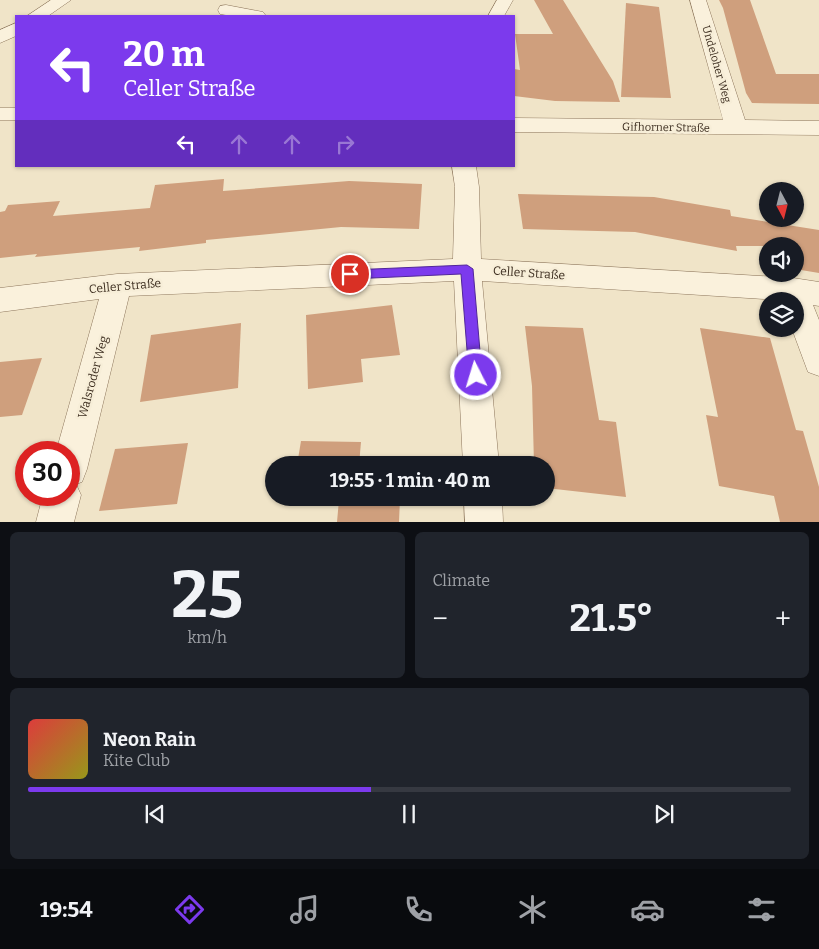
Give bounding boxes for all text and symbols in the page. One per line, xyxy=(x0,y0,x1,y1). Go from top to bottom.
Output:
street label: Undeloher Weg xyxy=(699,24,734,104)
text: 20 m xyxy=(123,33,205,75)
icon: left xyxy=(40,35,105,100)
text: Celler Straße xyxy=(123,75,256,102)
street label: Gifhorner Straße xyxy=(622,120,710,135)
icon: left xyxy=(172,130,200,158)
icon: ahead xyxy=(225,130,253,158)
icon: ahead xyxy=(278,130,306,158)
icon: right xyxy=(331,130,359,158)
north arrow xyxy=(759,182,804,228)
map controls xyxy=(759,182,804,337)
button: sound xyxy=(759,237,804,282)
pin xyxy=(329,253,371,295)
icon: arrive xyxy=(336,260,364,288)
street label: Celler Straße xyxy=(492,263,566,283)
street label: Celler Straße xyxy=(88,276,162,296)
button: layers xyxy=(759,292,804,337)
street label: Walsroder Weg xyxy=(75,334,111,420)
position arrow xyxy=(449,348,501,400)
speed limit sign: 30 xyxy=(15,441,80,506)
text: 19:55 · 1 min · 40 m xyxy=(330,469,490,492)
text: 25 xyxy=(171,556,243,634)
text: Climate xyxy=(433,571,490,590)
text: 21.5° xyxy=(569,595,654,641)
text: − xyxy=(433,602,448,635)
text: + xyxy=(775,602,791,635)
text: km/h xyxy=(187,628,227,647)
text: Neon Rain xyxy=(103,728,196,751)
text: Kite Club xyxy=(103,751,170,770)
icon: previous xyxy=(141,800,169,828)
icon: pause xyxy=(395,800,423,828)
icon: next xyxy=(650,800,678,828)
icon: directions xyxy=(172,892,207,927)
icon: music xyxy=(287,892,322,927)
icon: phone xyxy=(401,892,436,927)
icon: climate xyxy=(515,892,550,927)
icon: car xyxy=(630,892,665,927)
icon: filters xyxy=(744,892,779,927)
text: 19:54 xyxy=(40,896,93,923)

